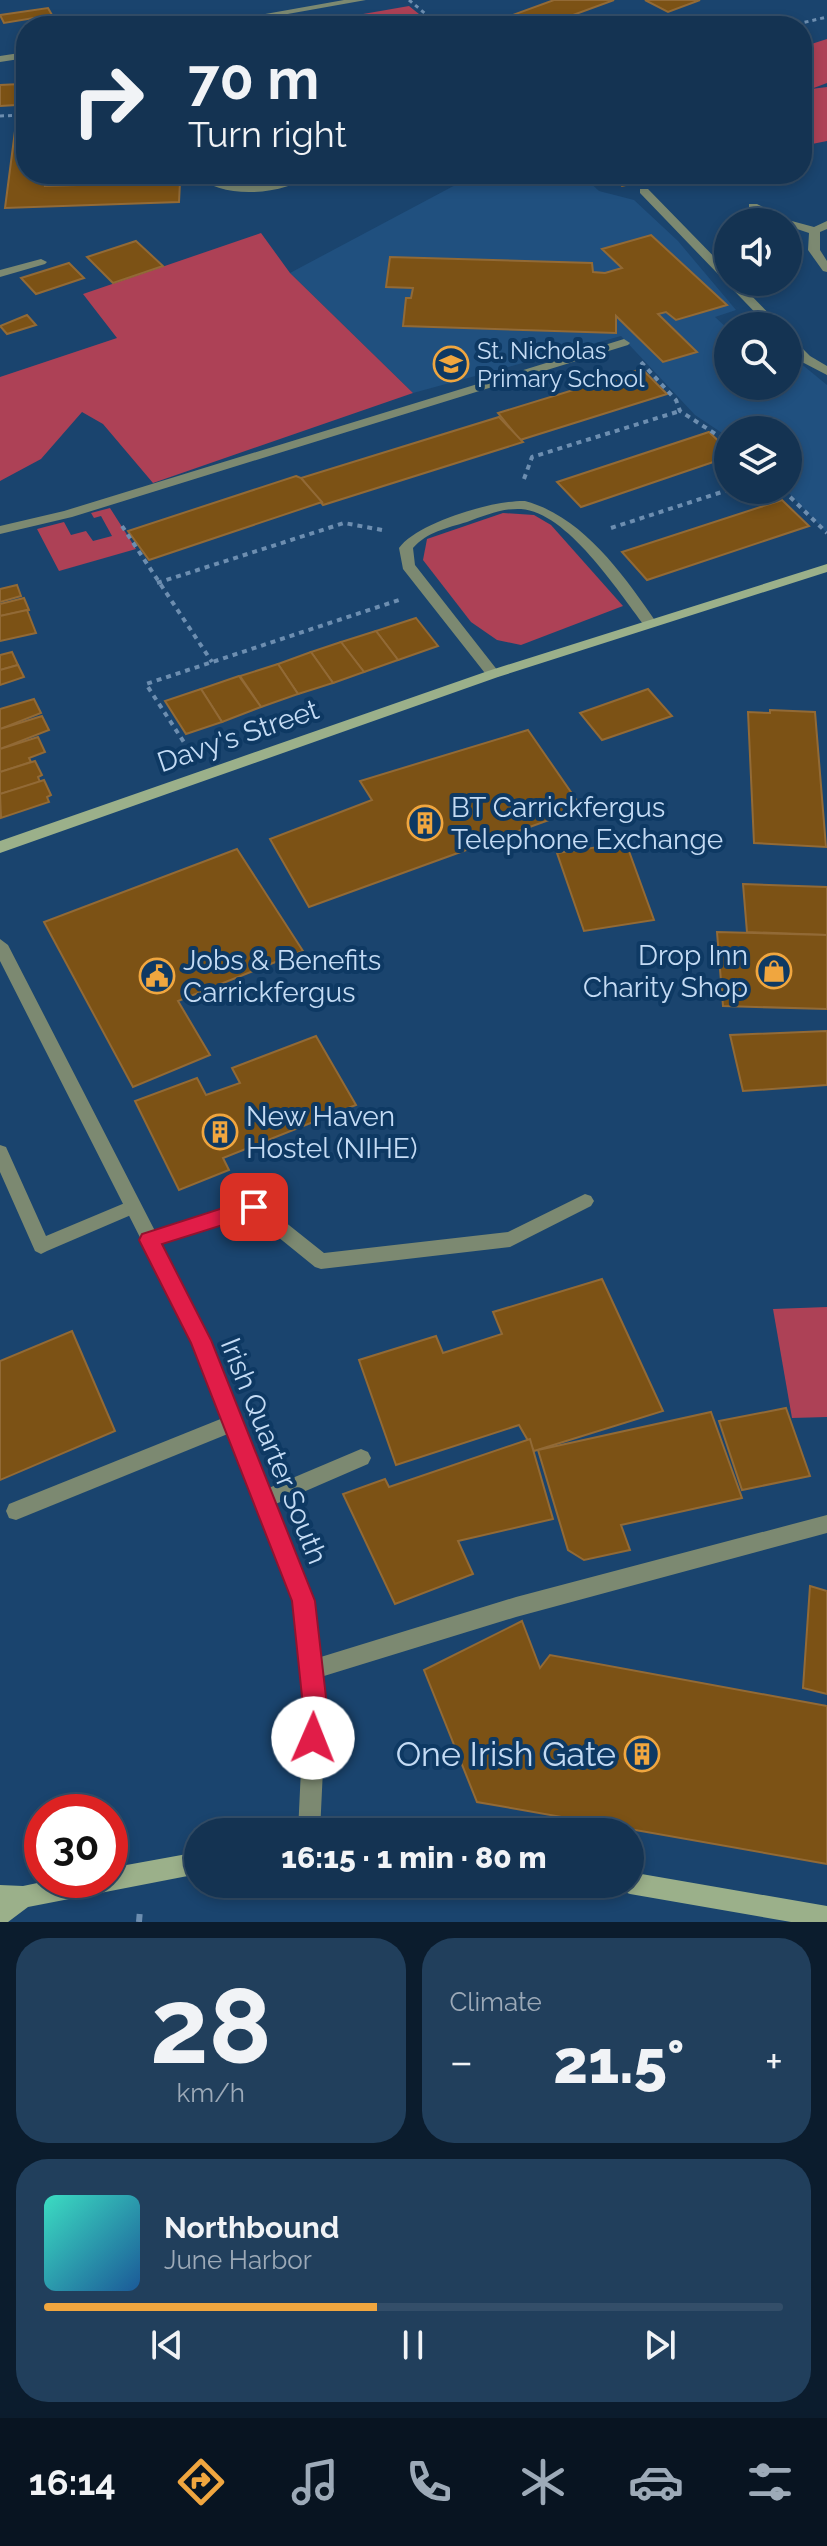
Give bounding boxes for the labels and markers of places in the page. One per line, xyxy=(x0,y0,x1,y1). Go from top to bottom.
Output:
place label: St. Nicholas Primary School xyxy=(477,336,645,393)
school or university icon: St. Nicholas Primary School xyxy=(432,345,470,383)
place label: BT Carrickfergus Telephone Exchange xyxy=(451,791,723,856)
building icon: BT Carrickfergus Telephone Exchange xyxy=(406,804,444,842)
place label: Drop Inn Charity Shop xyxy=(583,939,748,1004)
place label: Jobs & Benefits Carrickfergus xyxy=(183,944,381,1009)
shop icon: Drop Inn Charity Shop xyxy=(755,952,793,990)
public building icon: Jobs & Benefits Carrickfergus xyxy=(138,957,176,995)
place label: New Haven Hostel (NIHE) xyxy=(246,1100,417,1165)
building icon: New Haven Hostel (NIHE) xyxy=(201,1113,239,1151)
pin xyxy=(220,1173,288,1241)
place label: One Irish Gate xyxy=(396,1734,616,1774)
building icon: One Irish Gate xyxy=(623,1735,661,1773)

